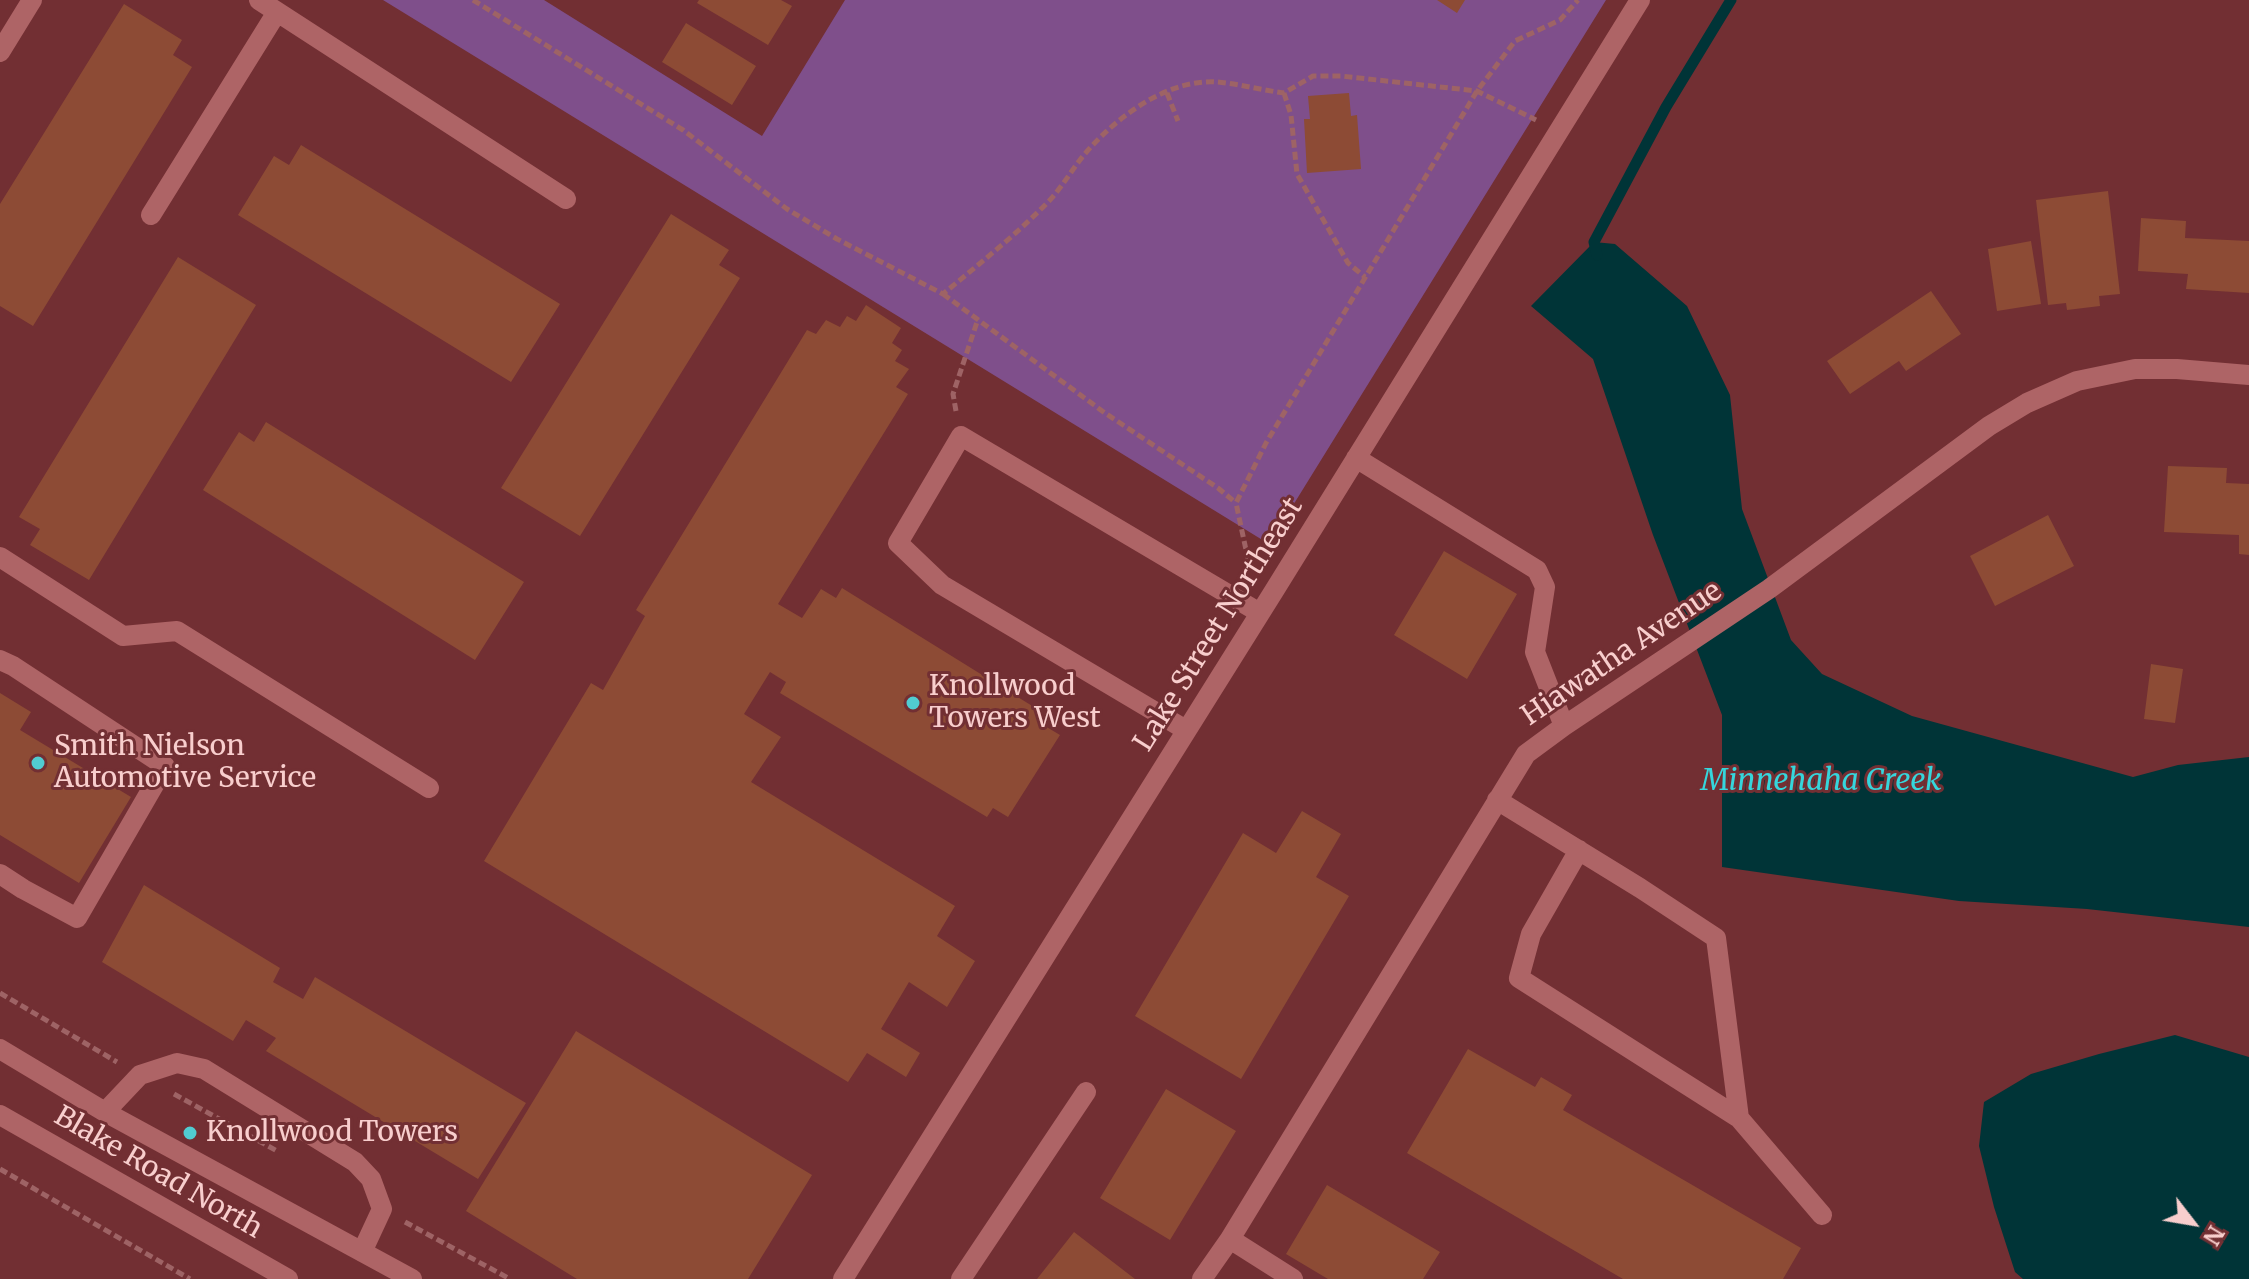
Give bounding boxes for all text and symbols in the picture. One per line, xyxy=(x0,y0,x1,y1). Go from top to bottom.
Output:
street label: Lake Street Northeast xyxy=(1127,492,1311,758)
street label: Hiawatha Avenue xyxy=(1516,575,1728,733)
place label: Knollwood Towers West xyxy=(929,670,1101,736)
marker: Knollwood Towers West xyxy=(904,694,922,712)
place label: Smith Nielson Automotive Service xyxy=(54,730,316,796)
marker: Smith Nielson Automotive Service xyxy=(29,754,47,772)
water label: Minnehaha Creek xyxy=(1701,764,1941,800)
street label: Blake Road North xyxy=(48,1100,268,1246)
place label: Knollwood Towers xyxy=(206,1116,458,1150)
marker: Knollwood Towers xyxy=(181,1124,199,1142)
north arrow xyxy=(2153,1183,2233,1263)
text: N xyxy=(2197,1221,2230,1250)

